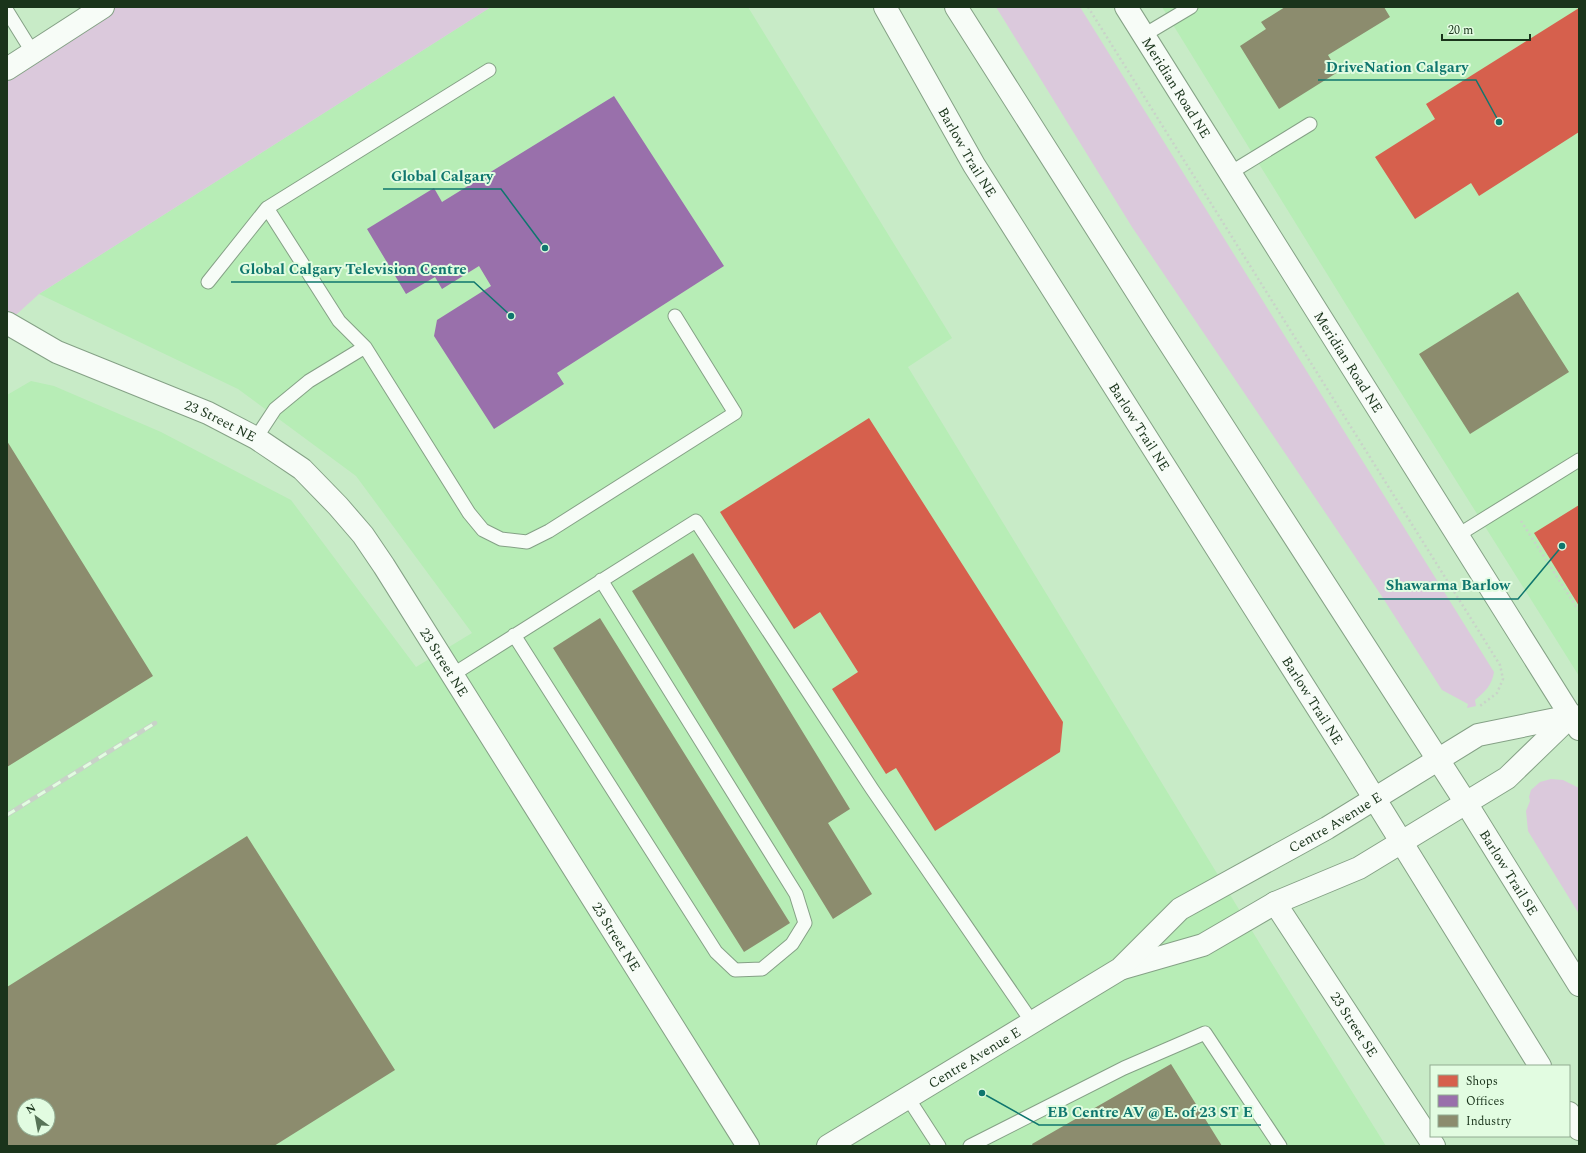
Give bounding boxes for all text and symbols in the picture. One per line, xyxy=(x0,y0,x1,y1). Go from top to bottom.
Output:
scale bar xyxy=(1442,16,1530,42)
text: 20 m xyxy=(1448,21,1473,40)
street label: Meridian Road NE xyxy=(1136,33,1216,143)
callout: DriveNation Calgary xyxy=(1318,53,1476,80)
text: DriveNation Calgary xyxy=(1326,56,1469,79)
street label: Barlow Trail NE xyxy=(933,104,1002,202)
callout: Global Calgary xyxy=(383,162,501,189)
text: Global Calgary xyxy=(391,165,494,188)
callout: Global Calgary Television Centre xyxy=(231,255,474,282)
text: Global Calgary Television Centre xyxy=(239,258,467,281)
street label: Meridian Road NE xyxy=(1308,307,1388,417)
street label: Barlow Trail NE xyxy=(1103,379,1175,475)
street label: 23 Street NE xyxy=(181,394,260,447)
callout: Shawarma Barlow xyxy=(1378,572,1518,599)
text: Shawarma Barlow xyxy=(1386,574,1511,597)
street label: 23 Street NE xyxy=(414,624,473,701)
street label: Barlow Trail NE xyxy=(1277,652,1348,749)
street label: Centre Avenue E xyxy=(1285,787,1386,858)
street label: Barlow Trail SE xyxy=(1474,826,1543,920)
street label: 23 Street NE xyxy=(586,898,646,975)
street label: 23 Street SE xyxy=(1325,988,1383,1061)
street label: Centre Avenue E xyxy=(924,1022,1025,1094)
legend xyxy=(1430,1065,1570,1137)
text: Shops xyxy=(1466,1072,1498,1091)
text: Offices xyxy=(1466,1092,1505,1111)
north arrow xyxy=(16,1097,56,1137)
callout: EB Centre AV @ E. of 23 ST E xyxy=(1039,1098,1261,1125)
text: N xyxy=(23,1099,39,1119)
text: EB Centre AV @ E. of 23 ST E xyxy=(1047,1101,1253,1124)
text: Industry xyxy=(1466,1112,1512,1131)

